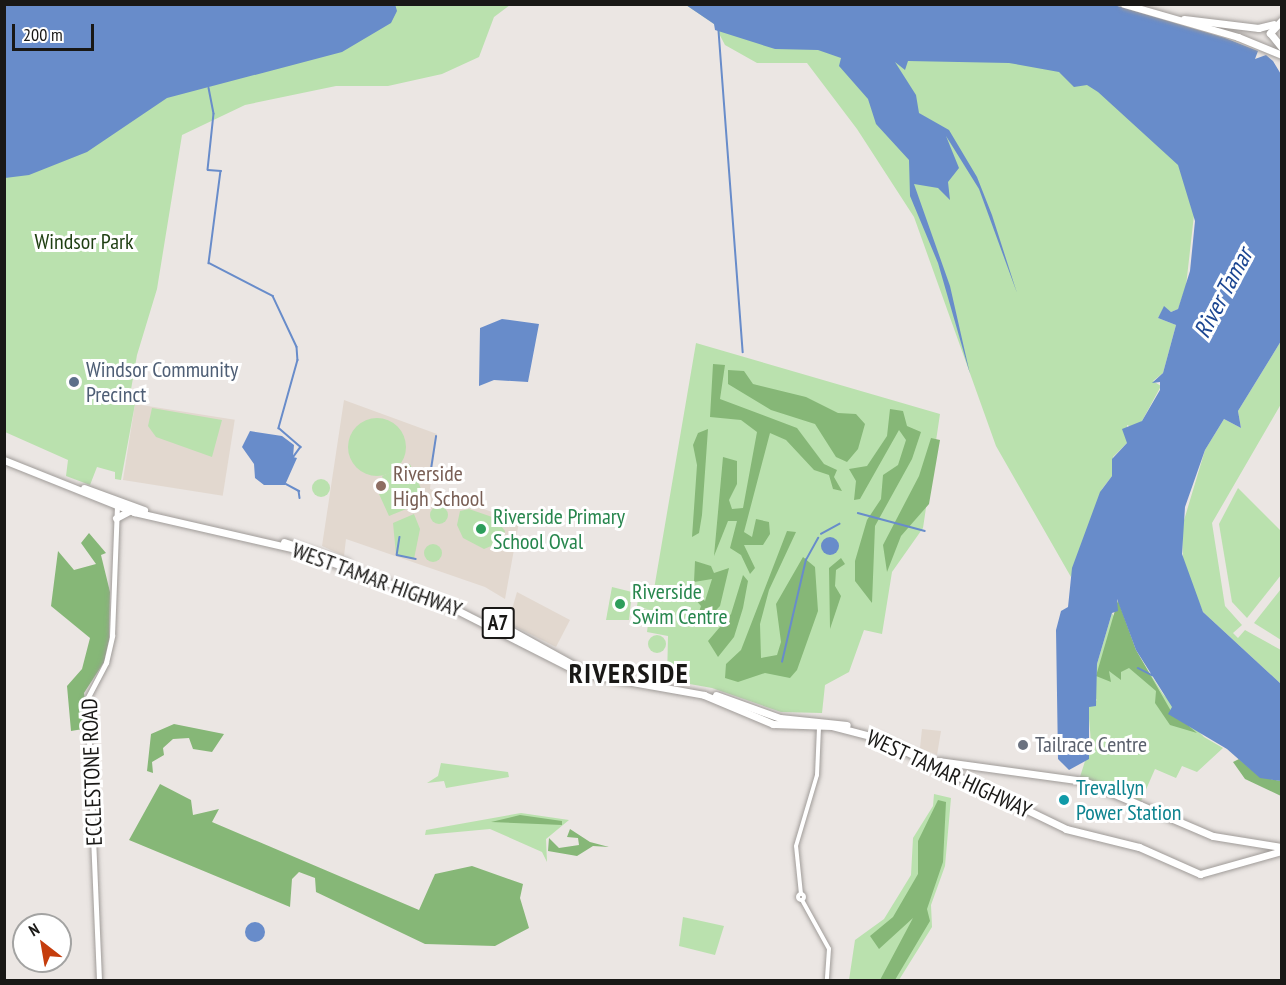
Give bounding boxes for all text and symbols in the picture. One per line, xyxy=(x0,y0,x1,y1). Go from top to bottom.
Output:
scale bar xyxy=(15,12,98,50)
text: 200 m xyxy=(23,23,63,46)
park label: Windsor Park xyxy=(34,229,134,255)
water label: River Tamar xyxy=(1187,243,1259,343)
place label: Windsor Community Precinct xyxy=(86,356,238,408)
marker: Windsor Community Precinct xyxy=(67,375,81,389)
place label: Riverside High School xyxy=(393,460,484,512)
marker: Riverside High School xyxy=(374,479,388,493)
place label: Riverside Primary School Oval xyxy=(493,503,625,554)
marker: Riverside Primary School Oval xyxy=(474,522,488,536)
street label: WEST TAMAR HIGHWAY xyxy=(288,537,466,623)
place label: Riverside Swim Centre xyxy=(632,578,728,630)
marker: Riverside Swim Centre xyxy=(613,597,627,611)
road number: A7 xyxy=(482,605,514,641)
district label: RIVERSIDE xyxy=(569,656,689,690)
street label: ECCLESTONE ROAD xyxy=(76,698,108,846)
street label: WEST TAMAR HIGHWAY xyxy=(862,724,1036,824)
place label: Tailrace Centre xyxy=(1035,732,1147,758)
marker: Tailrace Centre xyxy=(1016,738,1030,752)
place label: Trevallyn Power Station xyxy=(1076,774,1181,825)
marker: Trevallyn Power Station xyxy=(1057,793,1071,807)
north arrow xyxy=(12,913,72,973)
text: N xyxy=(25,918,43,940)

